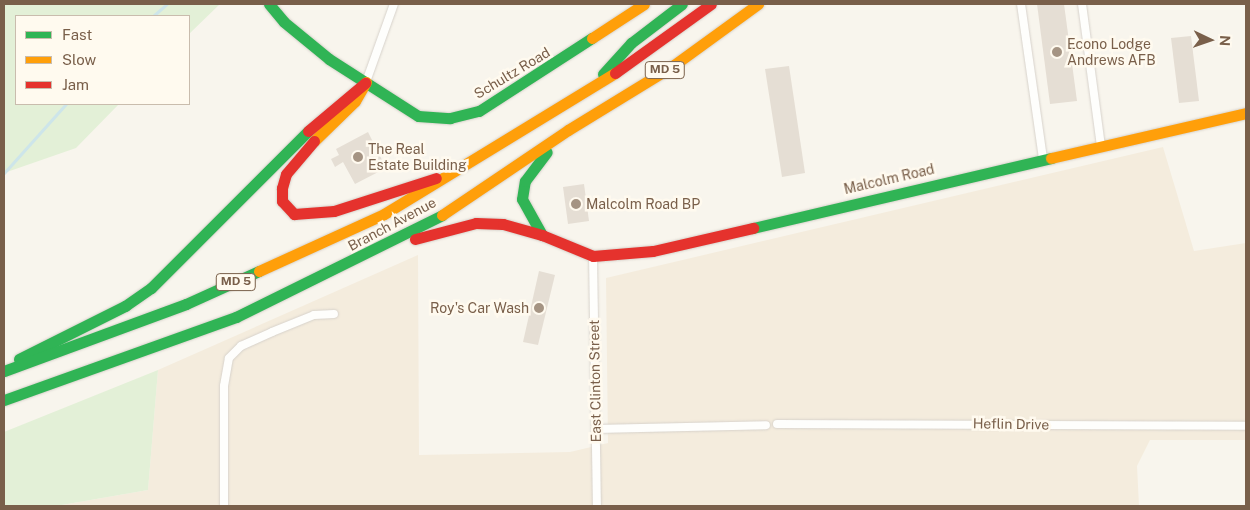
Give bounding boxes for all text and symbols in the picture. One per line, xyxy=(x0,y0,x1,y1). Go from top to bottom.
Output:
legend xyxy=(15,15,190,105)
north arrow xyxy=(1185,15,1235,65)
text: Fast xyxy=(62,26,92,43)
text: N xyxy=(1217,35,1233,47)
place label: Econo Lodge Andrews AFB xyxy=(1067,36,1156,68)
street label: Schultz Road xyxy=(471,44,553,102)
marker: Econo Lodge Andrews AFB xyxy=(1051,46,1063,58)
text: Slow xyxy=(62,51,96,68)
road number: MD 5 xyxy=(644,60,686,80)
text: Jam xyxy=(62,76,89,93)
place label: The Real Estate Building xyxy=(368,141,467,174)
marker: The Real Estate Building xyxy=(352,151,364,163)
street label: Malcolm Road xyxy=(842,160,936,198)
street label: Branch Avenue xyxy=(345,194,439,254)
place label: Malcolm Road BP xyxy=(586,196,700,212)
marker: Malcolm Road BP xyxy=(570,198,582,210)
road number: MD 5 xyxy=(215,272,257,292)
place label: Roy's Car Wash xyxy=(430,300,529,316)
marker: Roy's Car Wash xyxy=(533,302,545,314)
street label: East Clinton Street xyxy=(586,319,604,443)
street label: Heflin Drive xyxy=(973,415,1049,433)

